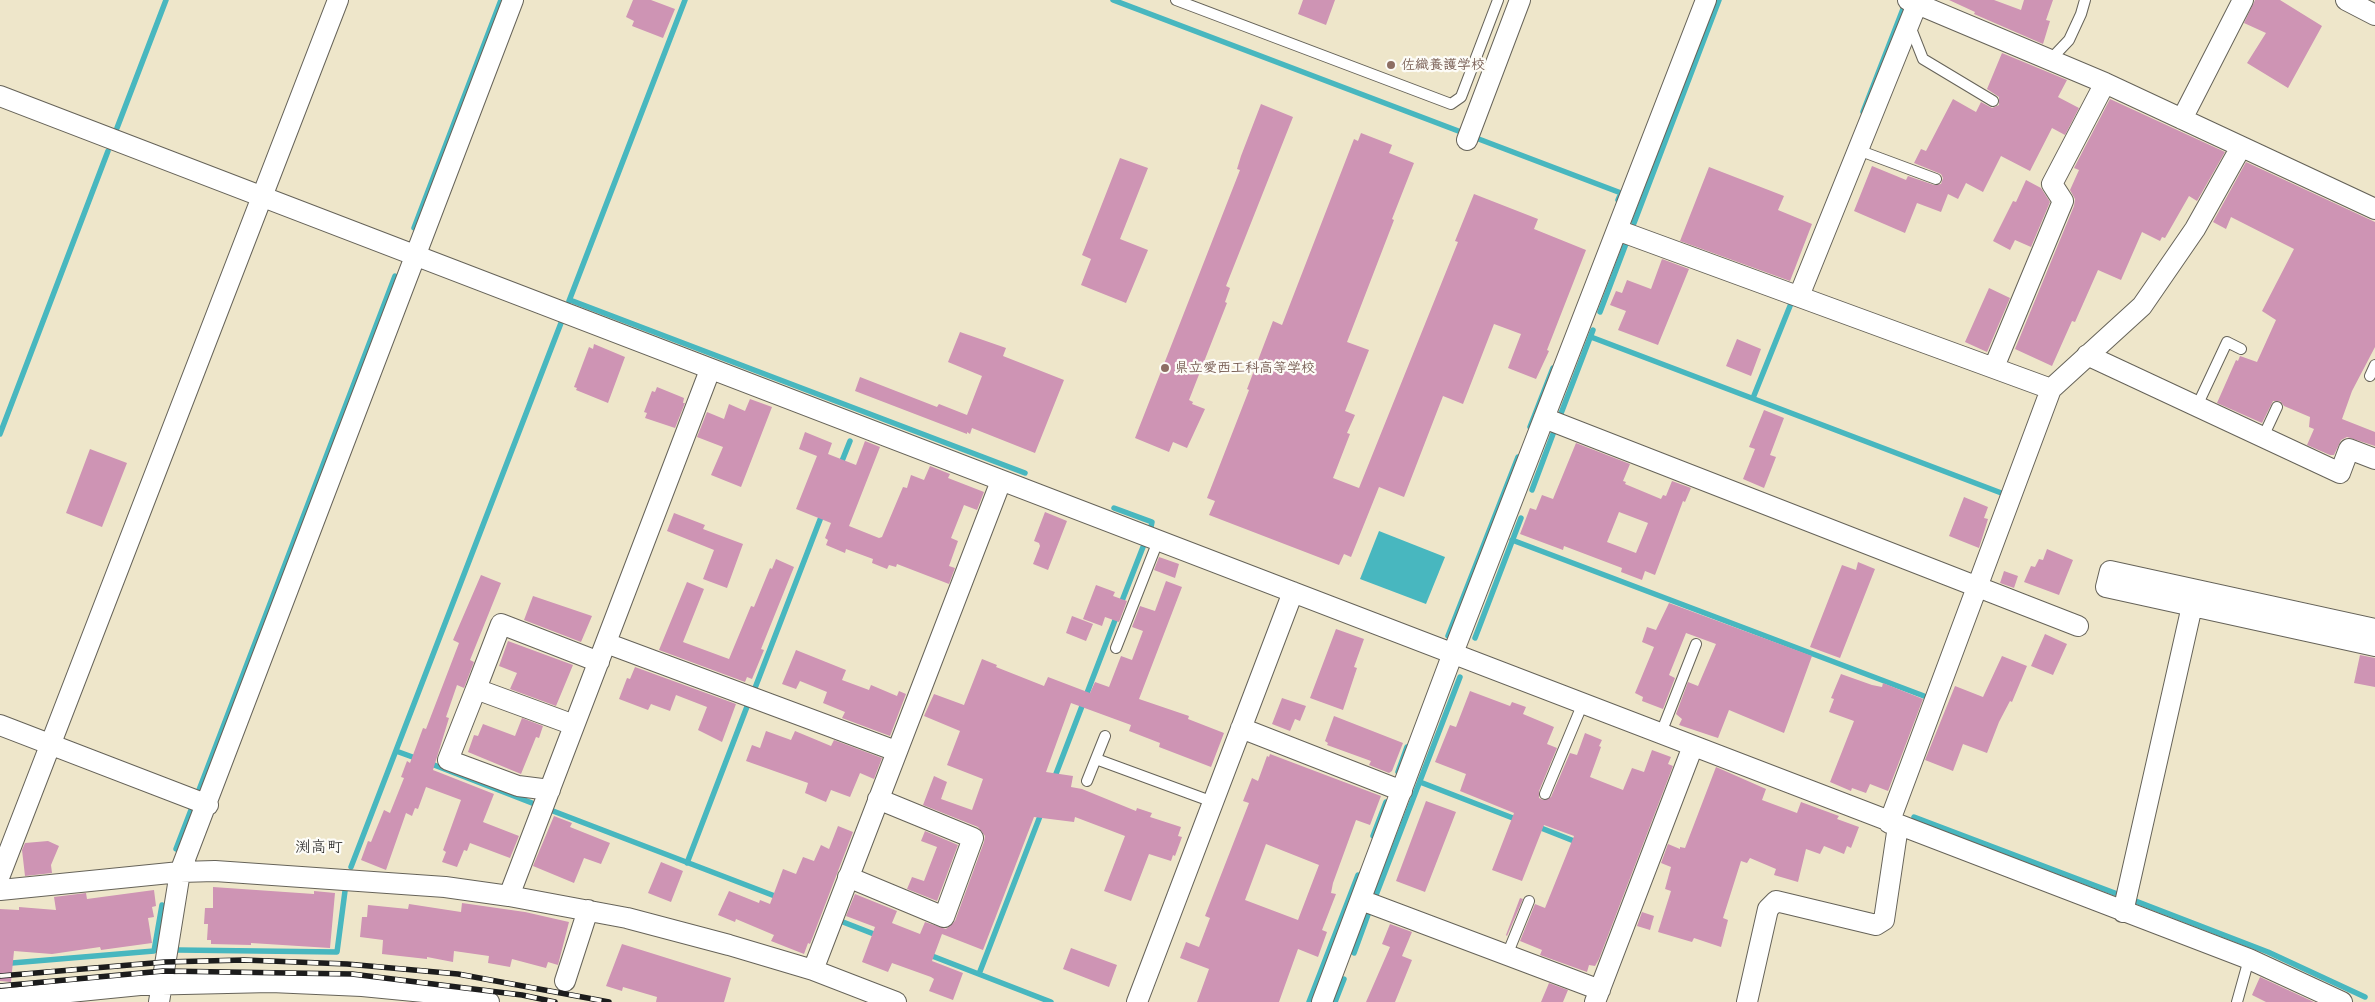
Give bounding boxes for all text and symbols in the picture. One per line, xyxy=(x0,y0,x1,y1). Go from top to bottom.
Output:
place label: 佐織養護学校 xyxy=(1401,57,1485,73)
marker: 佐織養護学校 xyxy=(1385,59,1397,71)
place label: 県立愛西工科高等学校 xyxy=(1175,360,1315,376)
marker: 県立愛西工科高等学校 xyxy=(1159,362,1171,374)
district label: 渕高町 xyxy=(295,838,343,858)

